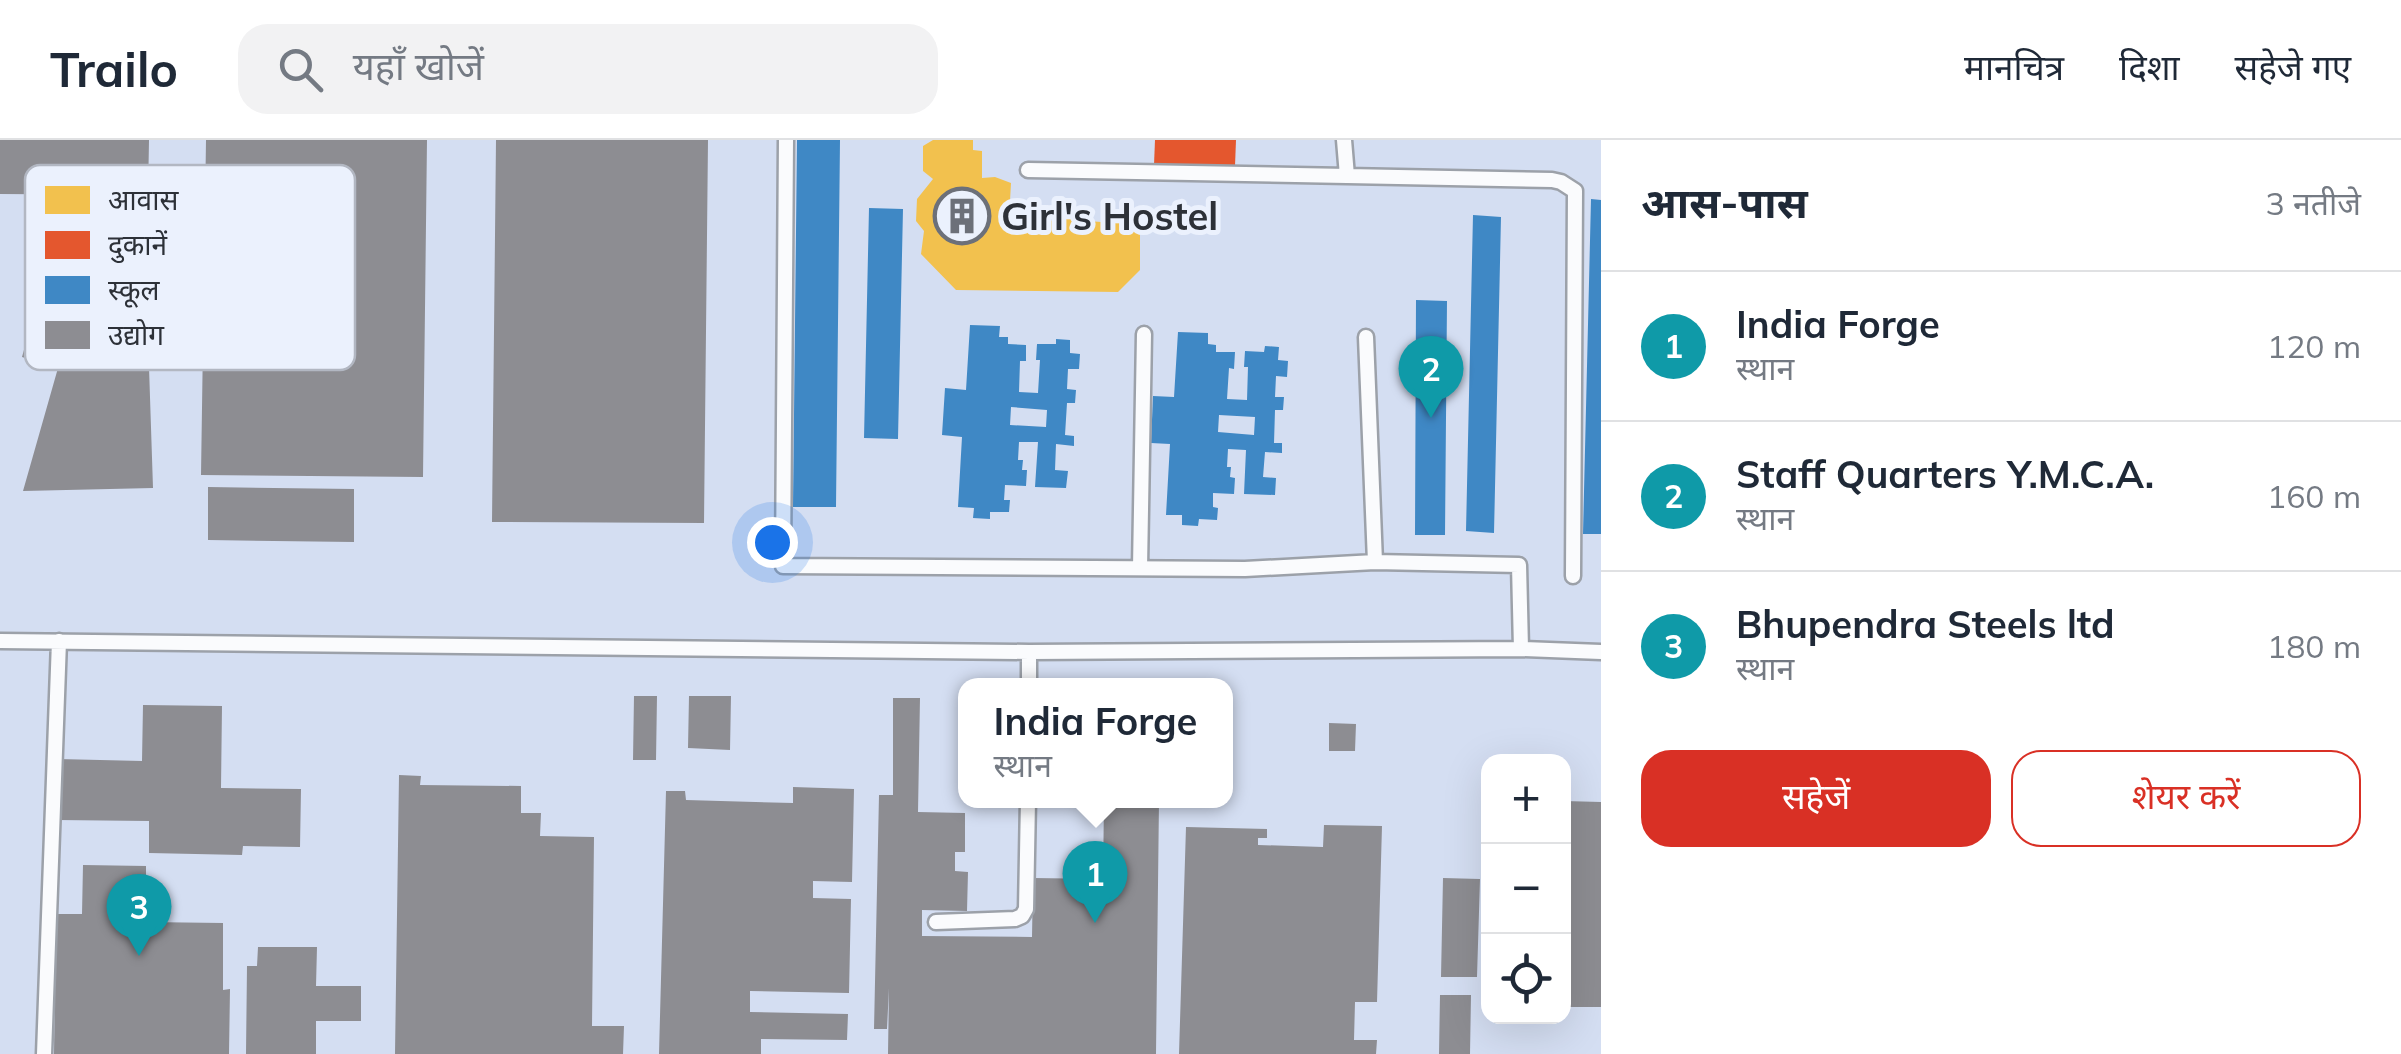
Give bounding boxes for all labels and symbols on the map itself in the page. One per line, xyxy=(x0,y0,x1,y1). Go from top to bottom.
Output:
legend xyxy=(25,165,355,370)
text: आवास xyxy=(108,182,179,217)
building icon: Girl's Hostel xyxy=(932,186,992,246)
place label: Girl's Hostel xyxy=(1001,192,1218,240)
text: दुकानें xyxy=(108,227,168,264)
text: स्कूल xyxy=(108,272,160,308)
text: उद्योग xyxy=(108,317,165,352)
pin: 2 xyxy=(1398,336,1464,418)
your location xyxy=(747,517,798,568)
pin: 1 xyxy=(1062,840,1128,923)
pin: 3 xyxy=(106,874,172,956)

